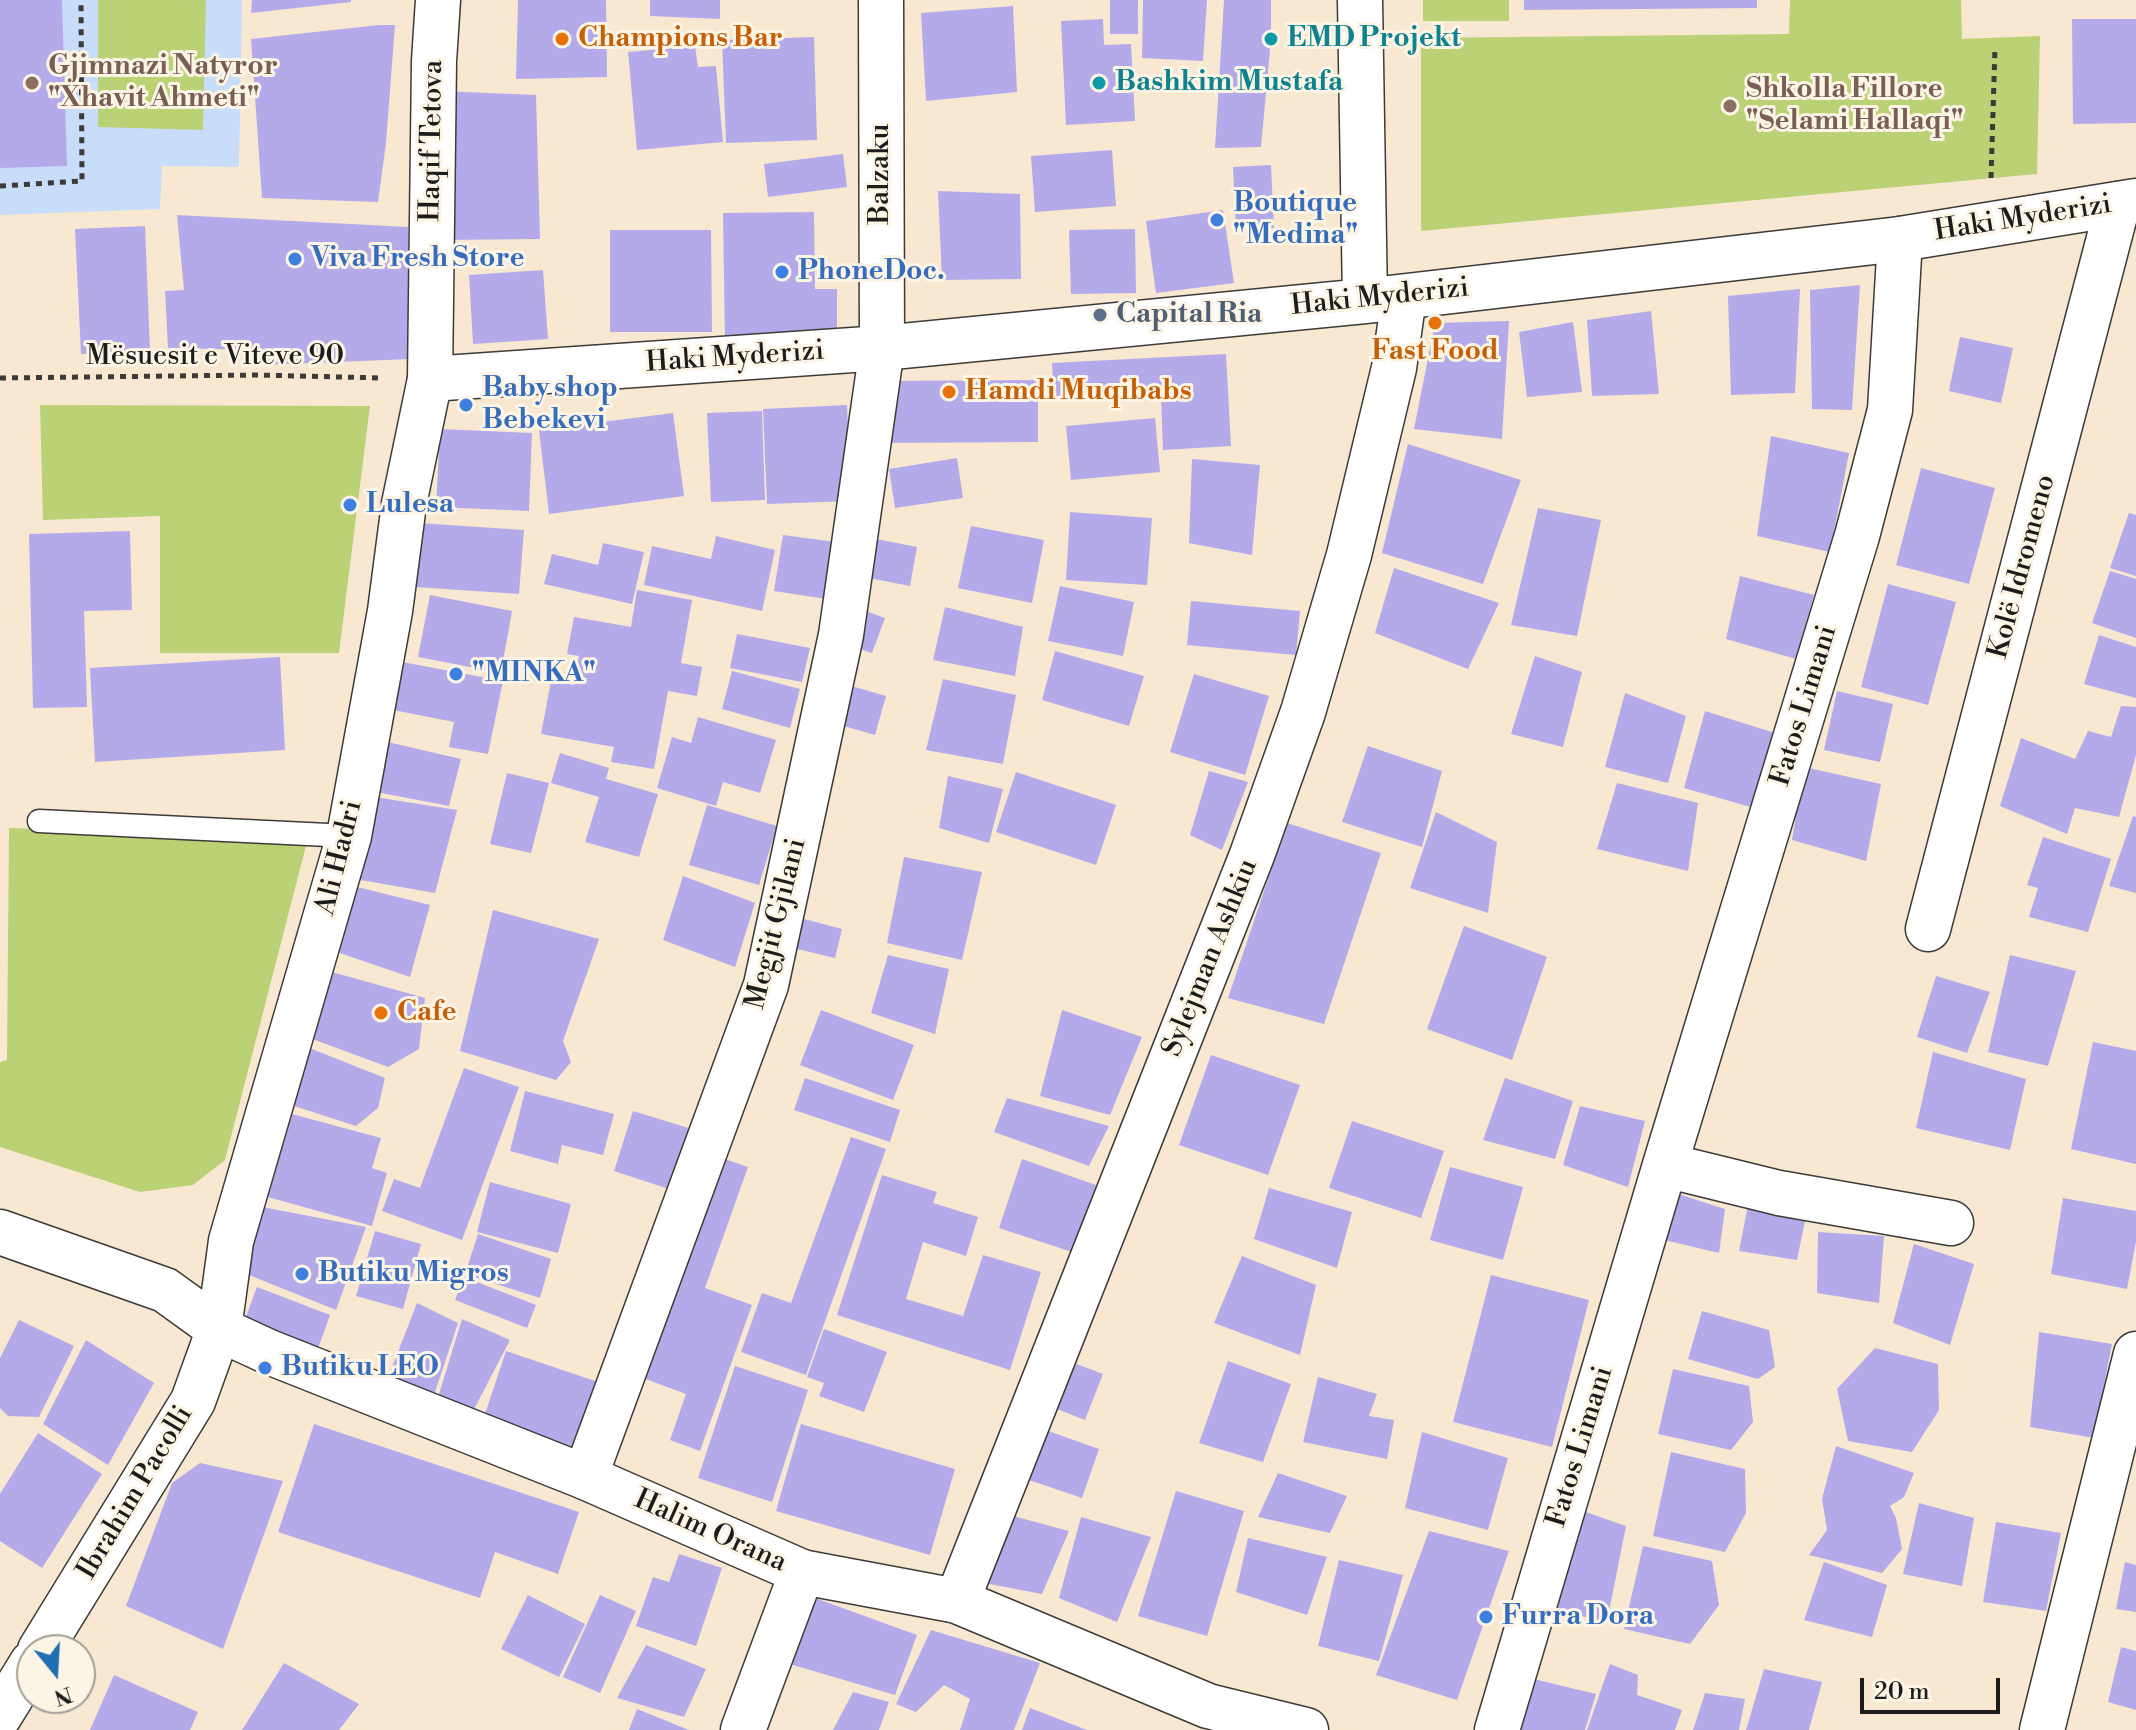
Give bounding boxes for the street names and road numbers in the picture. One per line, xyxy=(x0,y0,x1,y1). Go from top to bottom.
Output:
street label: Haqif Tetova xyxy=(415,60,451,222)
street label: Balzaku xyxy=(864,123,898,225)
street label: Haki Myderizi xyxy=(1932,188,2114,250)
street label: Haki Myderizi xyxy=(1289,272,1471,324)
street label: Haki Myderizi xyxy=(645,335,825,381)
street label: Mësuesit e Viteve 90 xyxy=(86,340,344,374)
street label: Kolë Idromeno xyxy=(1982,471,2064,663)
street label: Fatos Limani xyxy=(1765,621,1845,791)
street label: Ali Hadri xyxy=(310,797,370,919)
street label: Megjit Gjilani xyxy=(740,835,814,1013)
street label: Sylejman Ashkiu xyxy=(1156,854,1266,1062)
street label: Fatos Limani xyxy=(1541,1362,1621,1532)
street label: Ibrahim Pacolli xyxy=(71,1400,201,1586)
street label: Halim Orana xyxy=(629,1483,791,1581)

